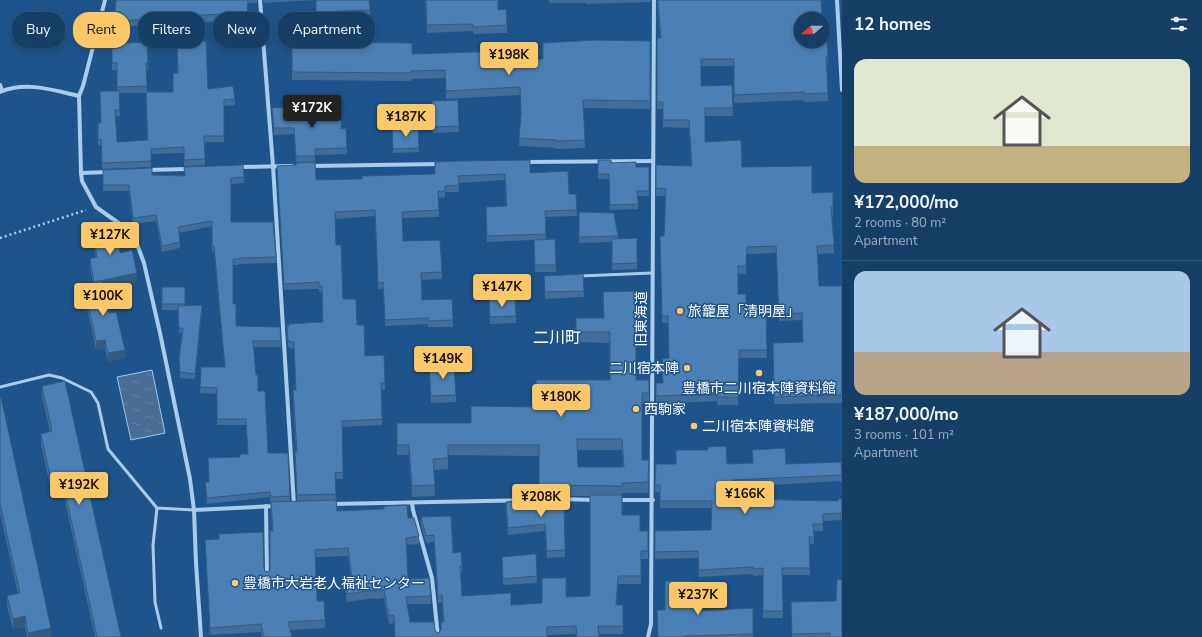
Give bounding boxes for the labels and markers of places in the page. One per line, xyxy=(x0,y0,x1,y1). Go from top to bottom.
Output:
pin: ¥198K xyxy=(481,42,537,76)
pin: ¥172K xyxy=(284,95,340,129)
pin: ¥187K xyxy=(378,104,434,138)
pin: ¥127K xyxy=(82,222,138,256)
pin: ¥147K xyxy=(474,274,530,308)
pin: ¥100K xyxy=(75,283,131,317)
place label: 旅籠屋「清明屋」 xyxy=(688,302,800,321)
marker: 旅籠屋「清明屋」 xyxy=(675,306,685,316)
pin: ¥149K xyxy=(415,346,471,380)
place label: 二川宿本陣 xyxy=(609,359,679,378)
marker: 二川宿本陣 xyxy=(682,363,692,373)
marker: 豊橋市二川宿本陣資料館 xyxy=(754,368,764,378)
place label: 豊橋市二川宿本陣資料館 xyxy=(682,379,836,398)
pin: ¥180K xyxy=(533,384,589,418)
place label: 西駒家 xyxy=(644,400,686,419)
marker: 西駒家 xyxy=(631,404,641,414)
place label: 二川宿本陣資料館 xyxy=(702,417,814,436)
marker: 二川宿本陣資料館 xyxy=(689,421,699,431)
pin: ¥192K xyxy=(51,472,107,506)
pin: ¥166K xyxy=(717,481,773,515)
pin: ¥208K xyxy=(513,484,569,518)
place label: 豊橋市大岩老人福祉センター xyxy=(243,574,425,593)
marker: 豊橋市大岩老人福祉センター xyxy=(230,578,240,588)
pin: ¥237K xyxy=(670,582,726,616)

